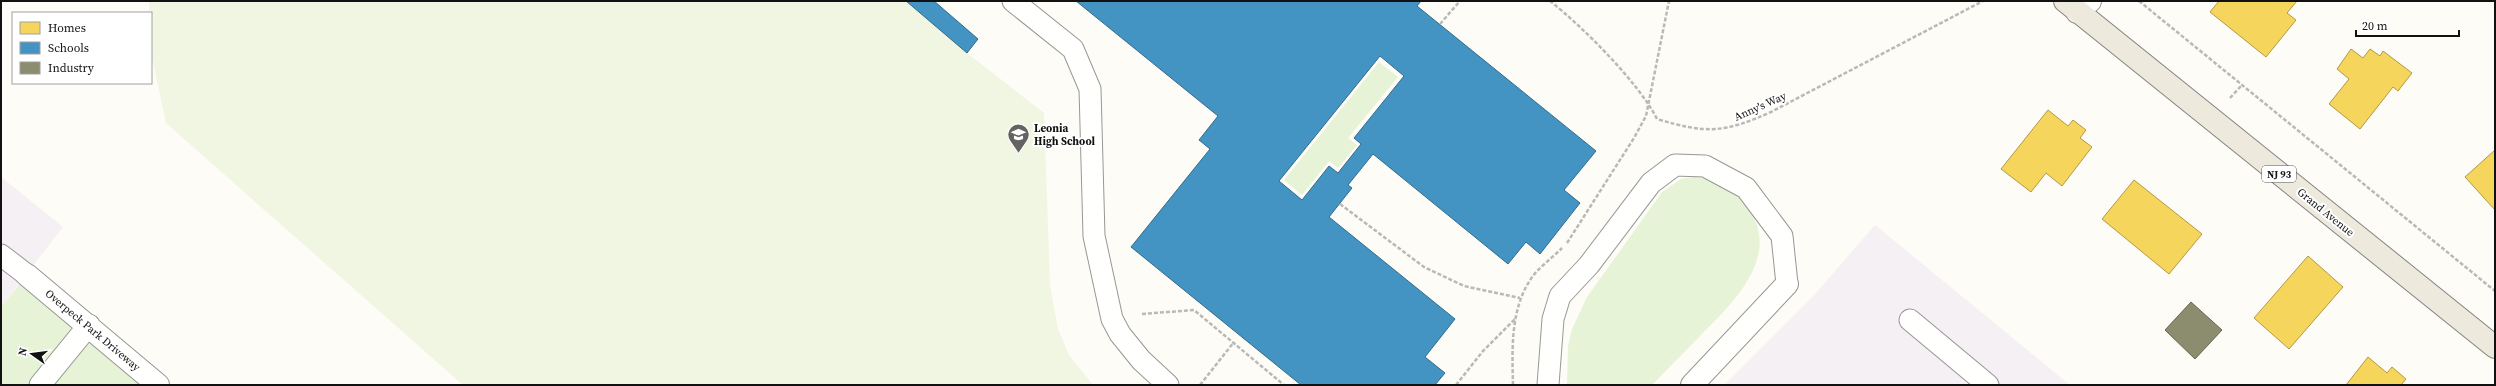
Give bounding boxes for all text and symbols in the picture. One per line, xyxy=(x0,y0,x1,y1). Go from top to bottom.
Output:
legend xyxy=(12,12,152,84)
scale bar xyxy=(2356,12,2459,38)
text: 20 m xyxy=(2362,18,2388,34)
text: Homes xyxy=(48,20,86,36)
text: Schools xyxy=(48,40,89,56)
text: Industry xyxy=(48,60,95,76)
street label: Anny's Way xyxy=(1732,88,1789,125)
school or university icon: Leonia High School xyxy=(1006,121,1032,154)
place label: Leonia High School xyxy=(1034,121,1096,149)
road number: NJ 93 xyxy=(2262,166,2296,182)
street label: Grand Avenue xyxy=(2294,185,2358,240)
street label: Overpeck Park Driveway xyxy=(42,286,144,375)
north arrow xyxy=(12,334,52,374)
text: N xyxy=(15,346,31,357)

